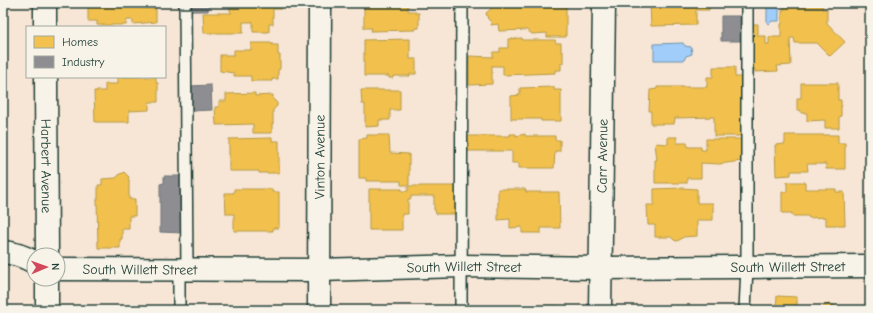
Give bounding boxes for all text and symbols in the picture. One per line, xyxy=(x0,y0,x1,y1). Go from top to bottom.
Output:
legend xyxy=(26,26,166,78)
text: Homes xyxy=(62,35,98,49)
text: Industry xyxy=(62,55,105,69)
street label: Vinton Avenue xyxy=(311,115,329,199)
street label: Harbert Avenue xyxy=(37,119,55,213)
street label: Carr Avenue xyxy=(594,119,611,193)
north arrow xyxy=(26,247,66,287)
street label: South Willett Street xyxy=(406,258,522,277)
street label: South Willett Street xyxy=(730,258,846,276)
street label: South Willett Street xyxy=(83,261,198,279)
text: N xyxy=(49,263,62,270)

